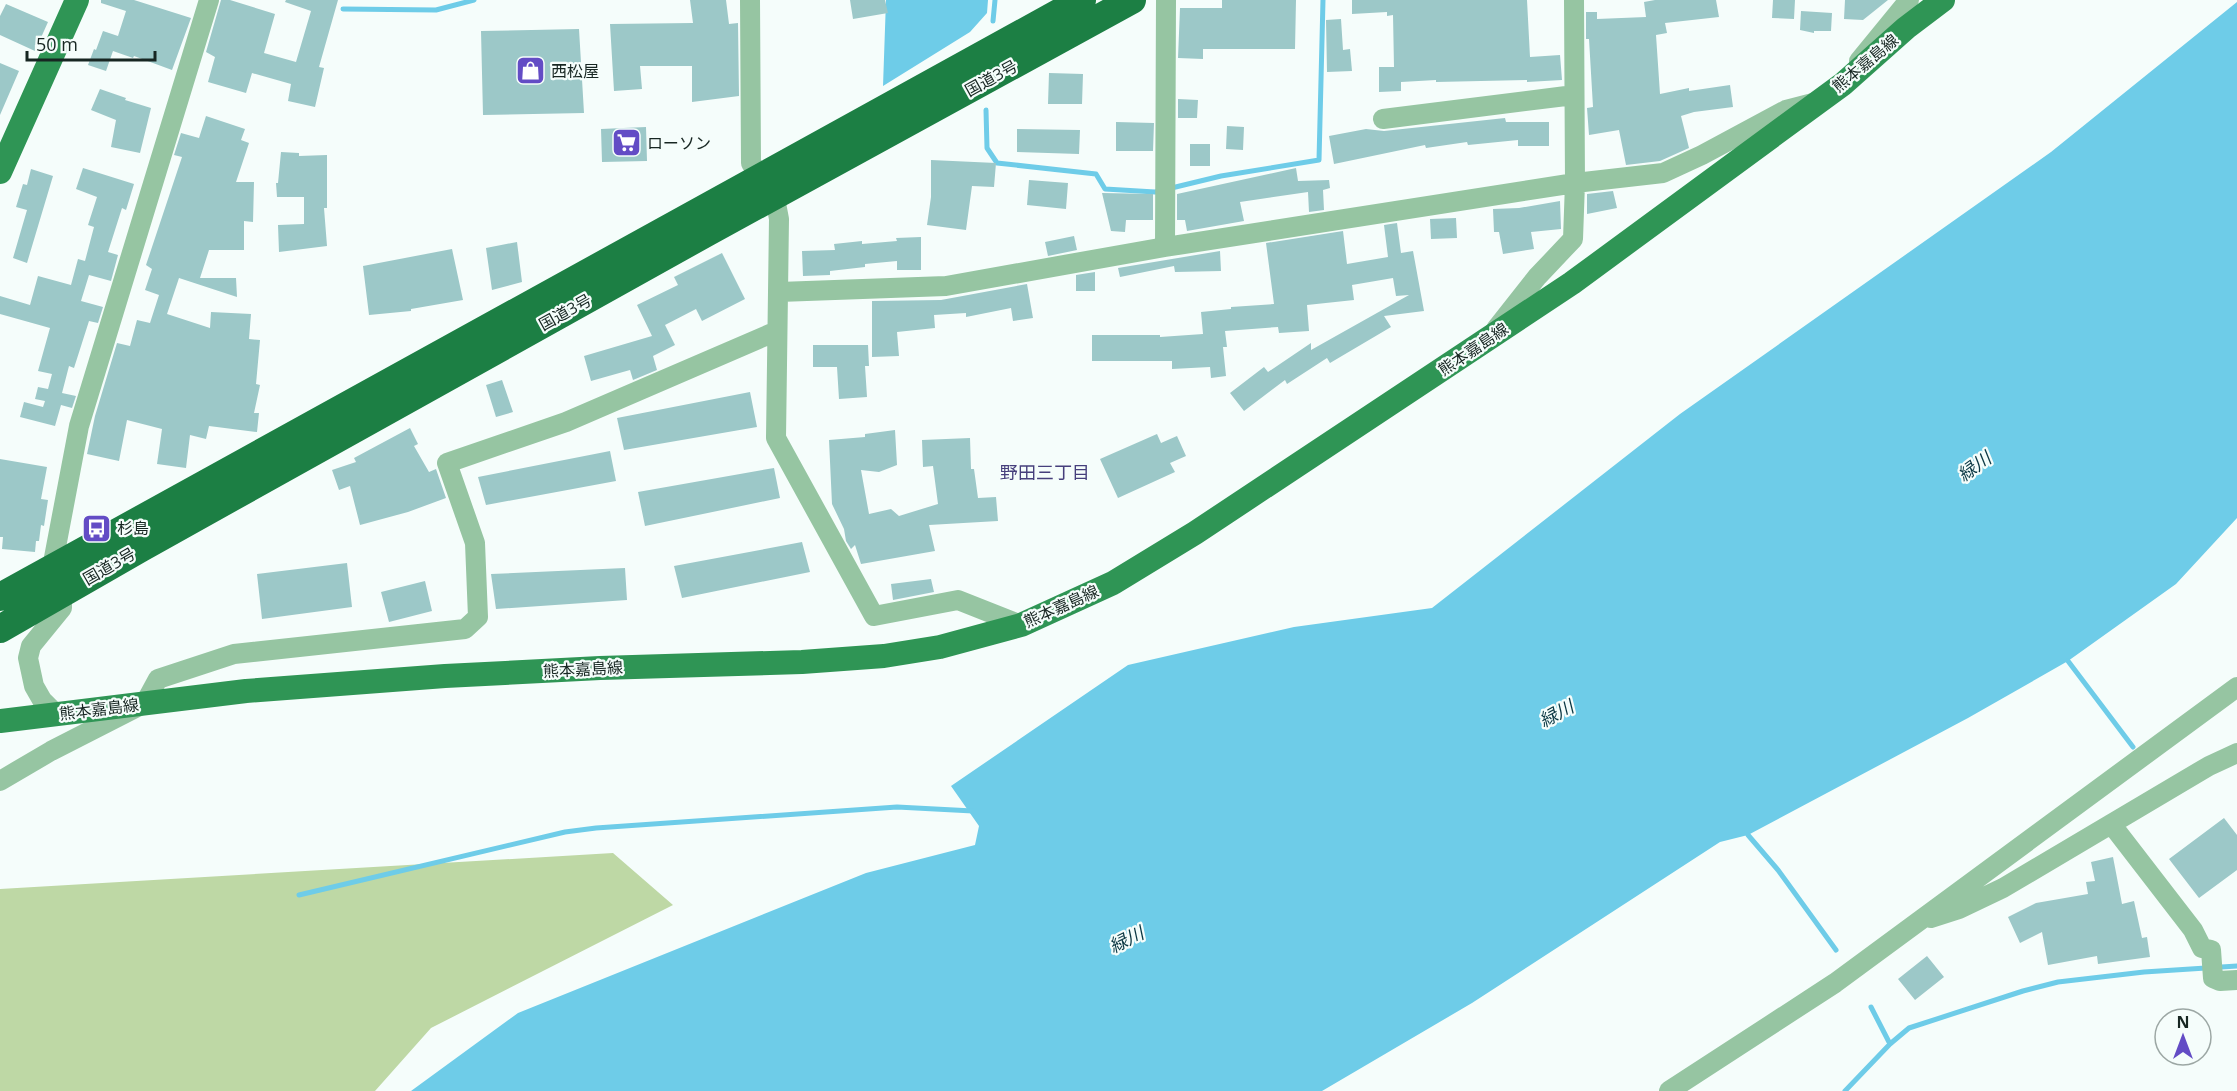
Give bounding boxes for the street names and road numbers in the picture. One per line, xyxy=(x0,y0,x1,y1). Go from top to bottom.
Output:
street label: 熊本嘉島線 xyxy=(1827,29,1903,97)
street label: 国道3号 xyxy=(961,55,1021,101)
street label: 国道3号 xyxy=(535,289,595,335)
street label: 熊本嘉島線 xyxy=(1434,318,1512,380)
street label: 国道3号 xyxy=(79,542,139,590)
street label: 熊本嘉島線 xyxy=(1020,580,1102,632)
street label: 熊本嘉島線 xyxy=(542,656,624,682)
street label: 熊本嘉島線 xyxy=(58,693,140,725)

